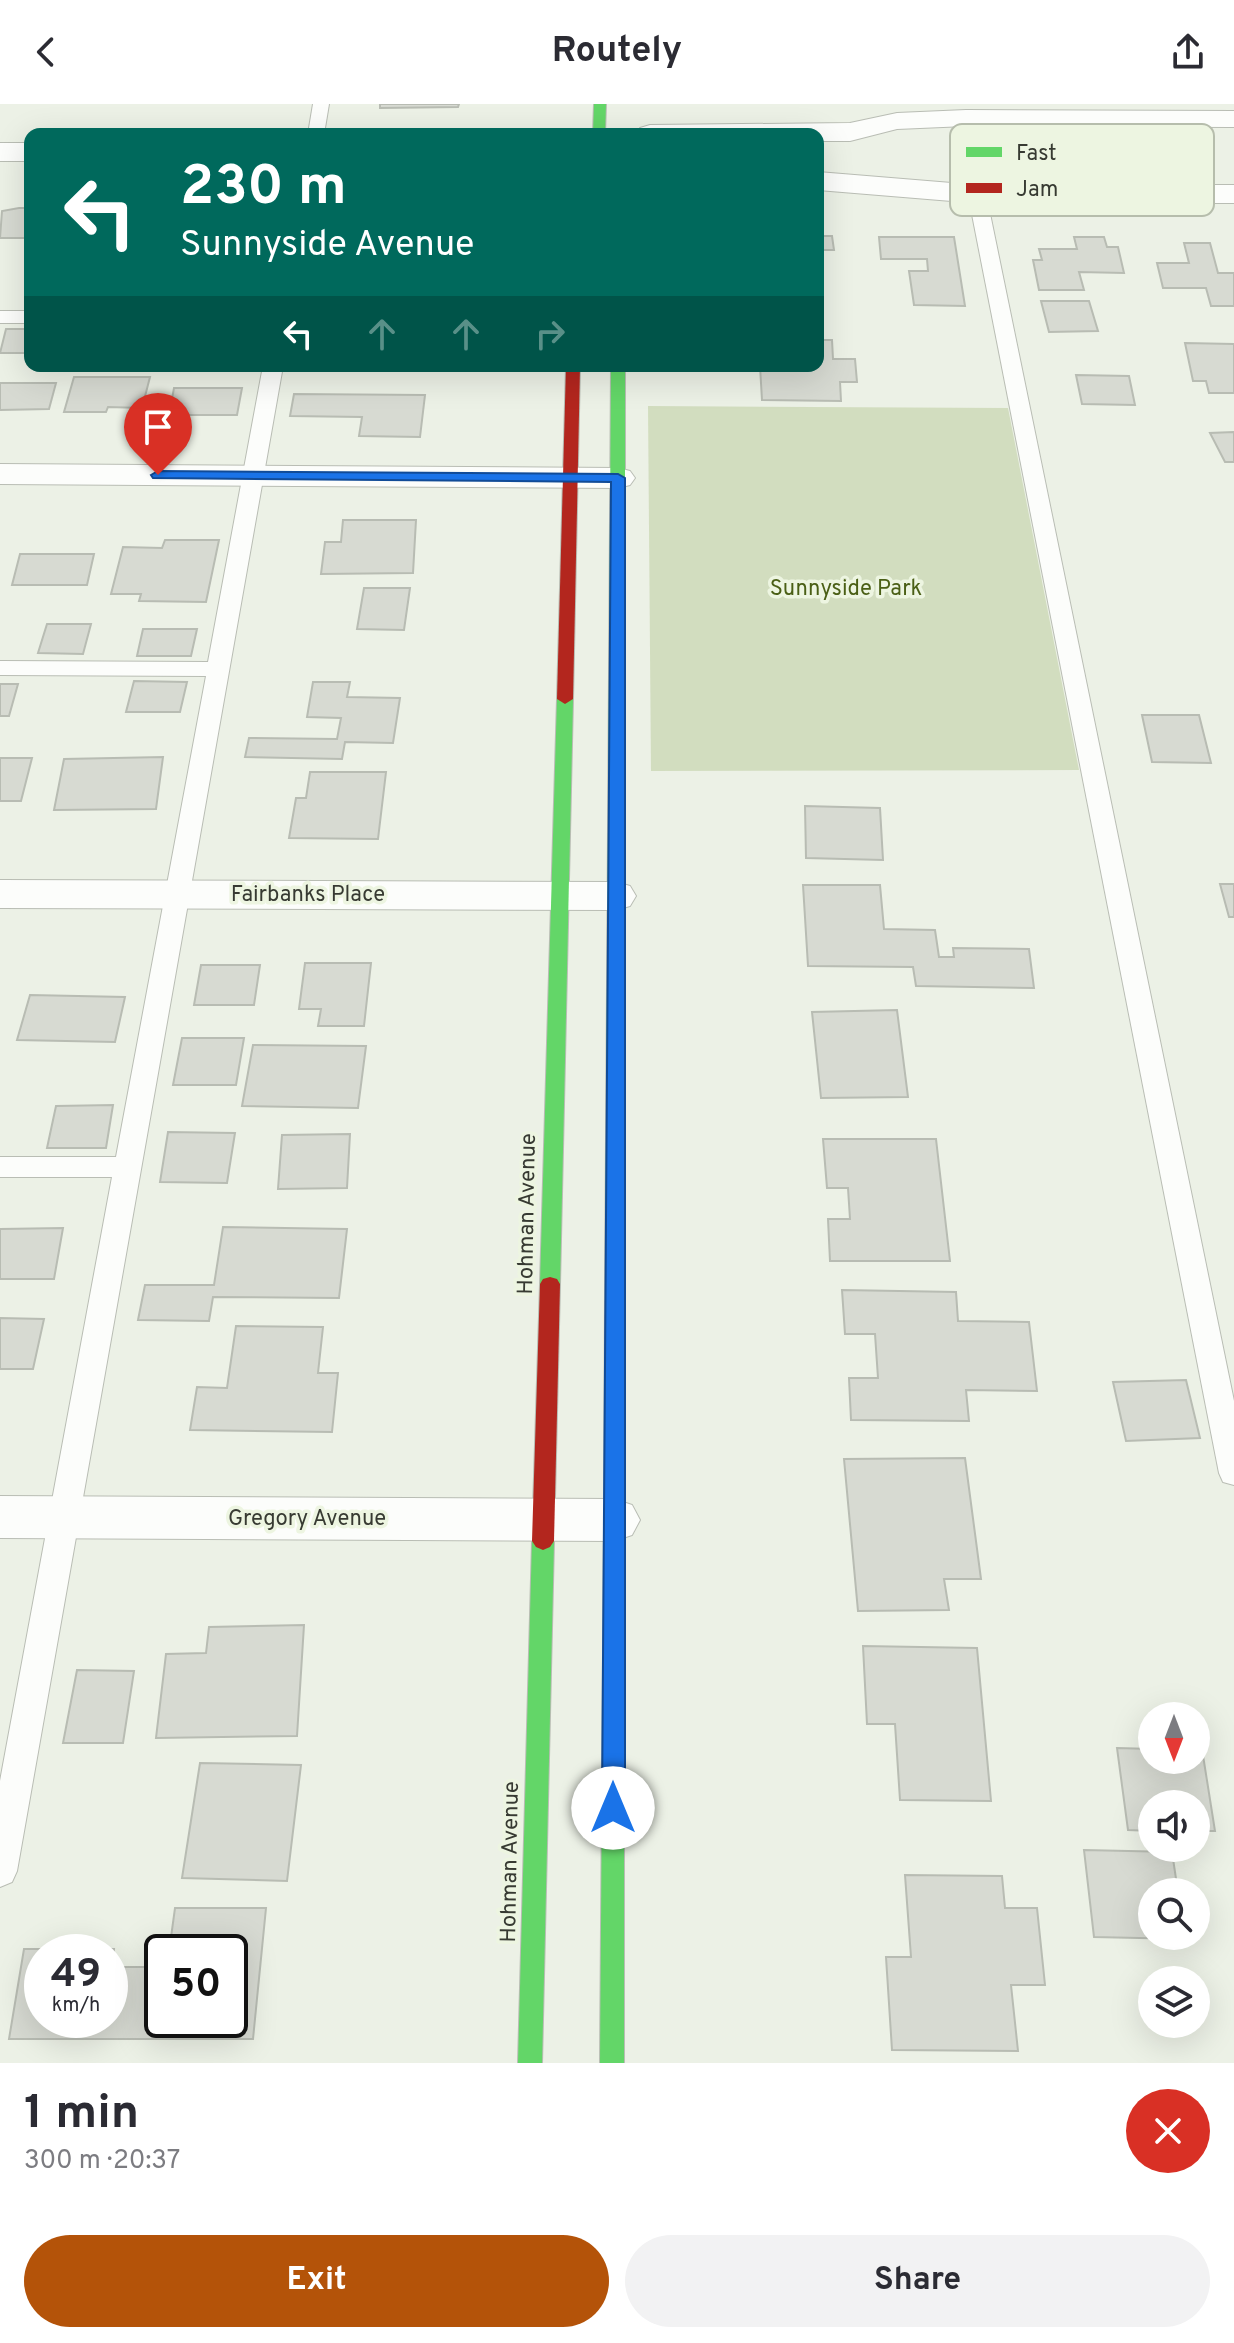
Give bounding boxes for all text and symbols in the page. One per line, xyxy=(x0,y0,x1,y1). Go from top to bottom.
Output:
text: Routely xyxy=(552,29,682,75)
icon: back xyxy=(24,30,68,74)
icon: share xyxy=(1166,30,1210,74)
legend xyxy=(950,124,1214,216)
text: Fast xyxy=(1016,141,1057,168)
text: 230 m xyxy=(180,154,347,224)
icon: left xyxy=(48,160,152,264)
text: Jam xyxy=(1016,177,1059,204)
text: Sunnyside Avenue xyxy=(180,223,474,269)
icon: left xyxy=(276,312,320,356)
icon: ahead xyxy=(360,312,404,356)
icon: ahead xyxy=(444,312,488,356)
icon: right xyxy=(528,312,572,356)
pin xyxy=(124,393,192,475)
icon: arrive xyxy=(136,405,180,449)
park label: Sunnyside Park xyxy=(770,576,922,603)
street label: Fairbanks Place xyxy=(231,882,385,909)
street label: Hohman Avenue xyxy=(513,1133,543,1295)
street label: Gregory Avenue xyxy=(228,1506,386,1533)
north arrow xyxy=(1138,1702,1210,1774)
map controls xyxy=(1138,1702,1210,2038)
position arrow xyxy=(571,1766,655,1850)
street label: Hohman Avenue xyxy=(496,1781,526,1943)
button: sound xyxy=(1138,1790,1210,1862)
button: search xyxy=(1138,1878,1210,1950)
speed limit sign: 50 xyxy=(144,1934,248,2038)
text: 49 xyxy=(51,1951,101,2001)
button: layers xyxy=(1138,1966,1210,2038)
text: km/h xyxy=(52,1993,100,2019)
text: 1 min xyxy=(24,2085,139,2145)
button: close xyxy=(1126,2089,1210,2173)
text: 300 m · 20:37 xyxy=(24,2145,180,2178)
button: Exit xyxy=(24,2235,609,2327)
button: Share xyxy=(625,2235,1210,2327)

